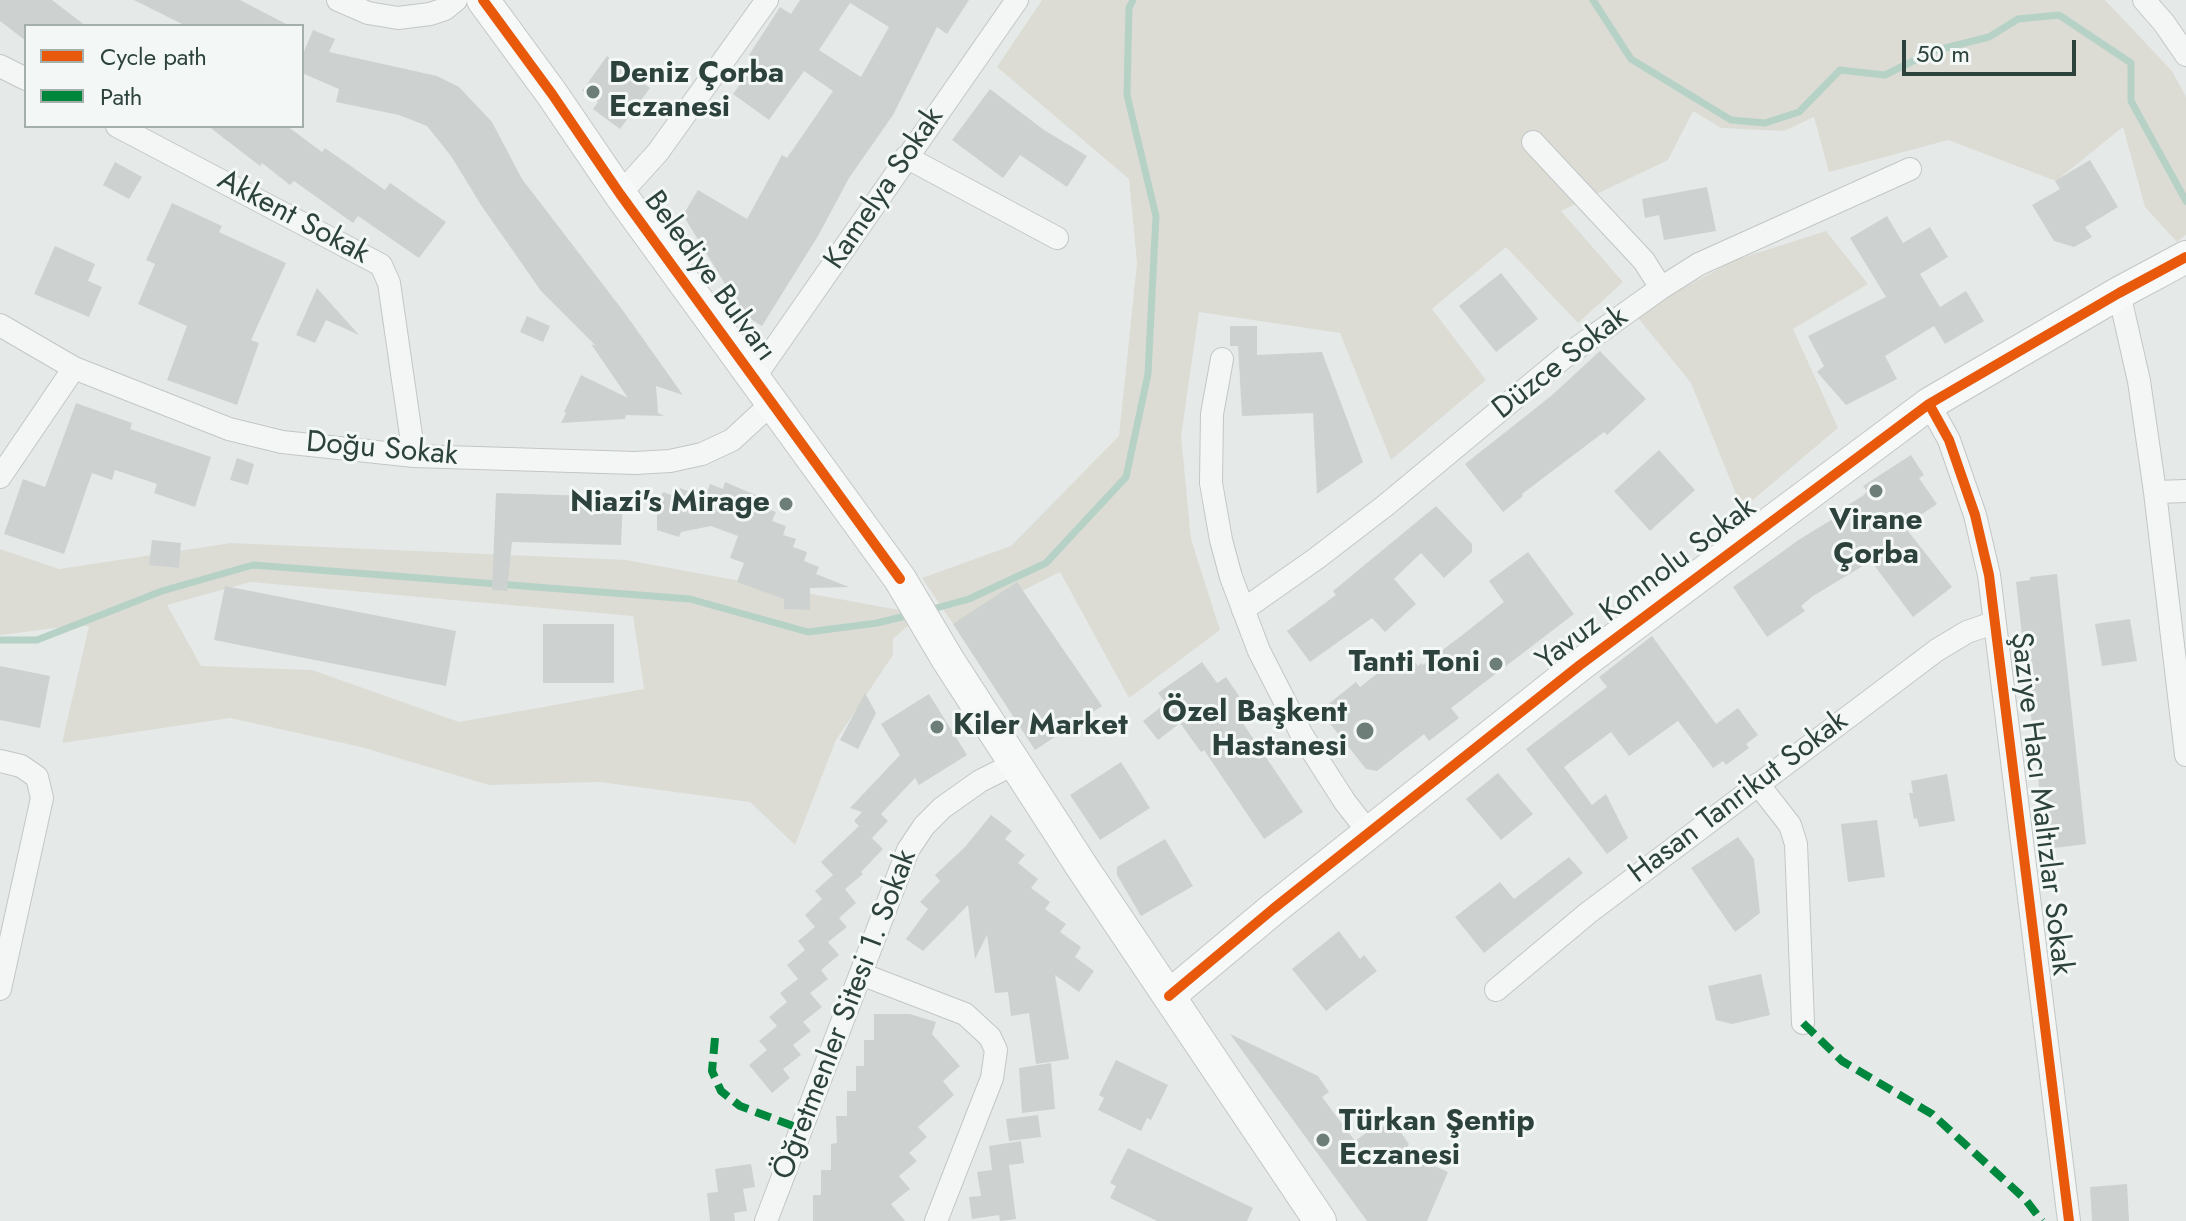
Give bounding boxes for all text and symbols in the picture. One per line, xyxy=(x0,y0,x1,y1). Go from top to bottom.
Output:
legend xyxy=(24,24,304,128)
scale bar xyxy=(1906,24,2080,74)
text: 50 m xyxy=(1916,36,1970,71)
text: Cycle path xyxy=(100,39,207,74)
place label: Deniz Çorba Eczanesi xyxy=(609,57,784,128)
text: Path xyxy=(100,79,142,114)
marker: Deniz Çorba Eczanesi xyxy=(584,83,602,101)
street label: Kamelya Sokak xyxy=(818,101,952,277)
street label: Akkent Sokak xyxy=(211,163,375,273)
street label: Belediye Bulvarı xyxy=(635,185,783,369)
street label: Düzce Sokak xyxy=(1486,300,1636,428)
street label: Doğu Sokak xyxy=(305,425,459,475)
marker: Virane Çorba xyxy=(1867,482,1885,500)
place label: Niazi's Mirage xyxy=(570,486,770,522)
street label: Yavuz Konnolu Sokak xyxy=(1530,491,1764,679)
marker: Niazi's Mirage xyxy=(777,495,795,513)
place label: Virane Çorba xyxy=(1829,504,1923,574)
street label: Şaziye Hacı Maltızlar Sokak xyxy=(2001,630,2079,978)
place label: Tanti Toni xyxy=(1349,646,1480,682)
marker: Tanti Toni xyxy=(1487,655,1505,673)
place label: Özel Başkent Hastanesi xyxy=(1162,696,1347,766)
street label: Hasan Tanrikut Sokak xyxy=(1622,704,1856,892)
place label: Kiler Market xyxy=(953,709,1128,745)
marker: Kiler Market xyxy=(928,718,946,736)
marker: Özel Başkent Hastanesi xyxy=(1354,720,1376,742)
street label: Öğretmenler Sitesi 1. Sokak xyxy=(766,845,926,1185)
place label: Türkan Şentip Eczanesi xyxy=(1339,1105,1535,1176)
marker: Türkan Şentip Eczanesi xyxy=(1314,1131,1332,1149)

